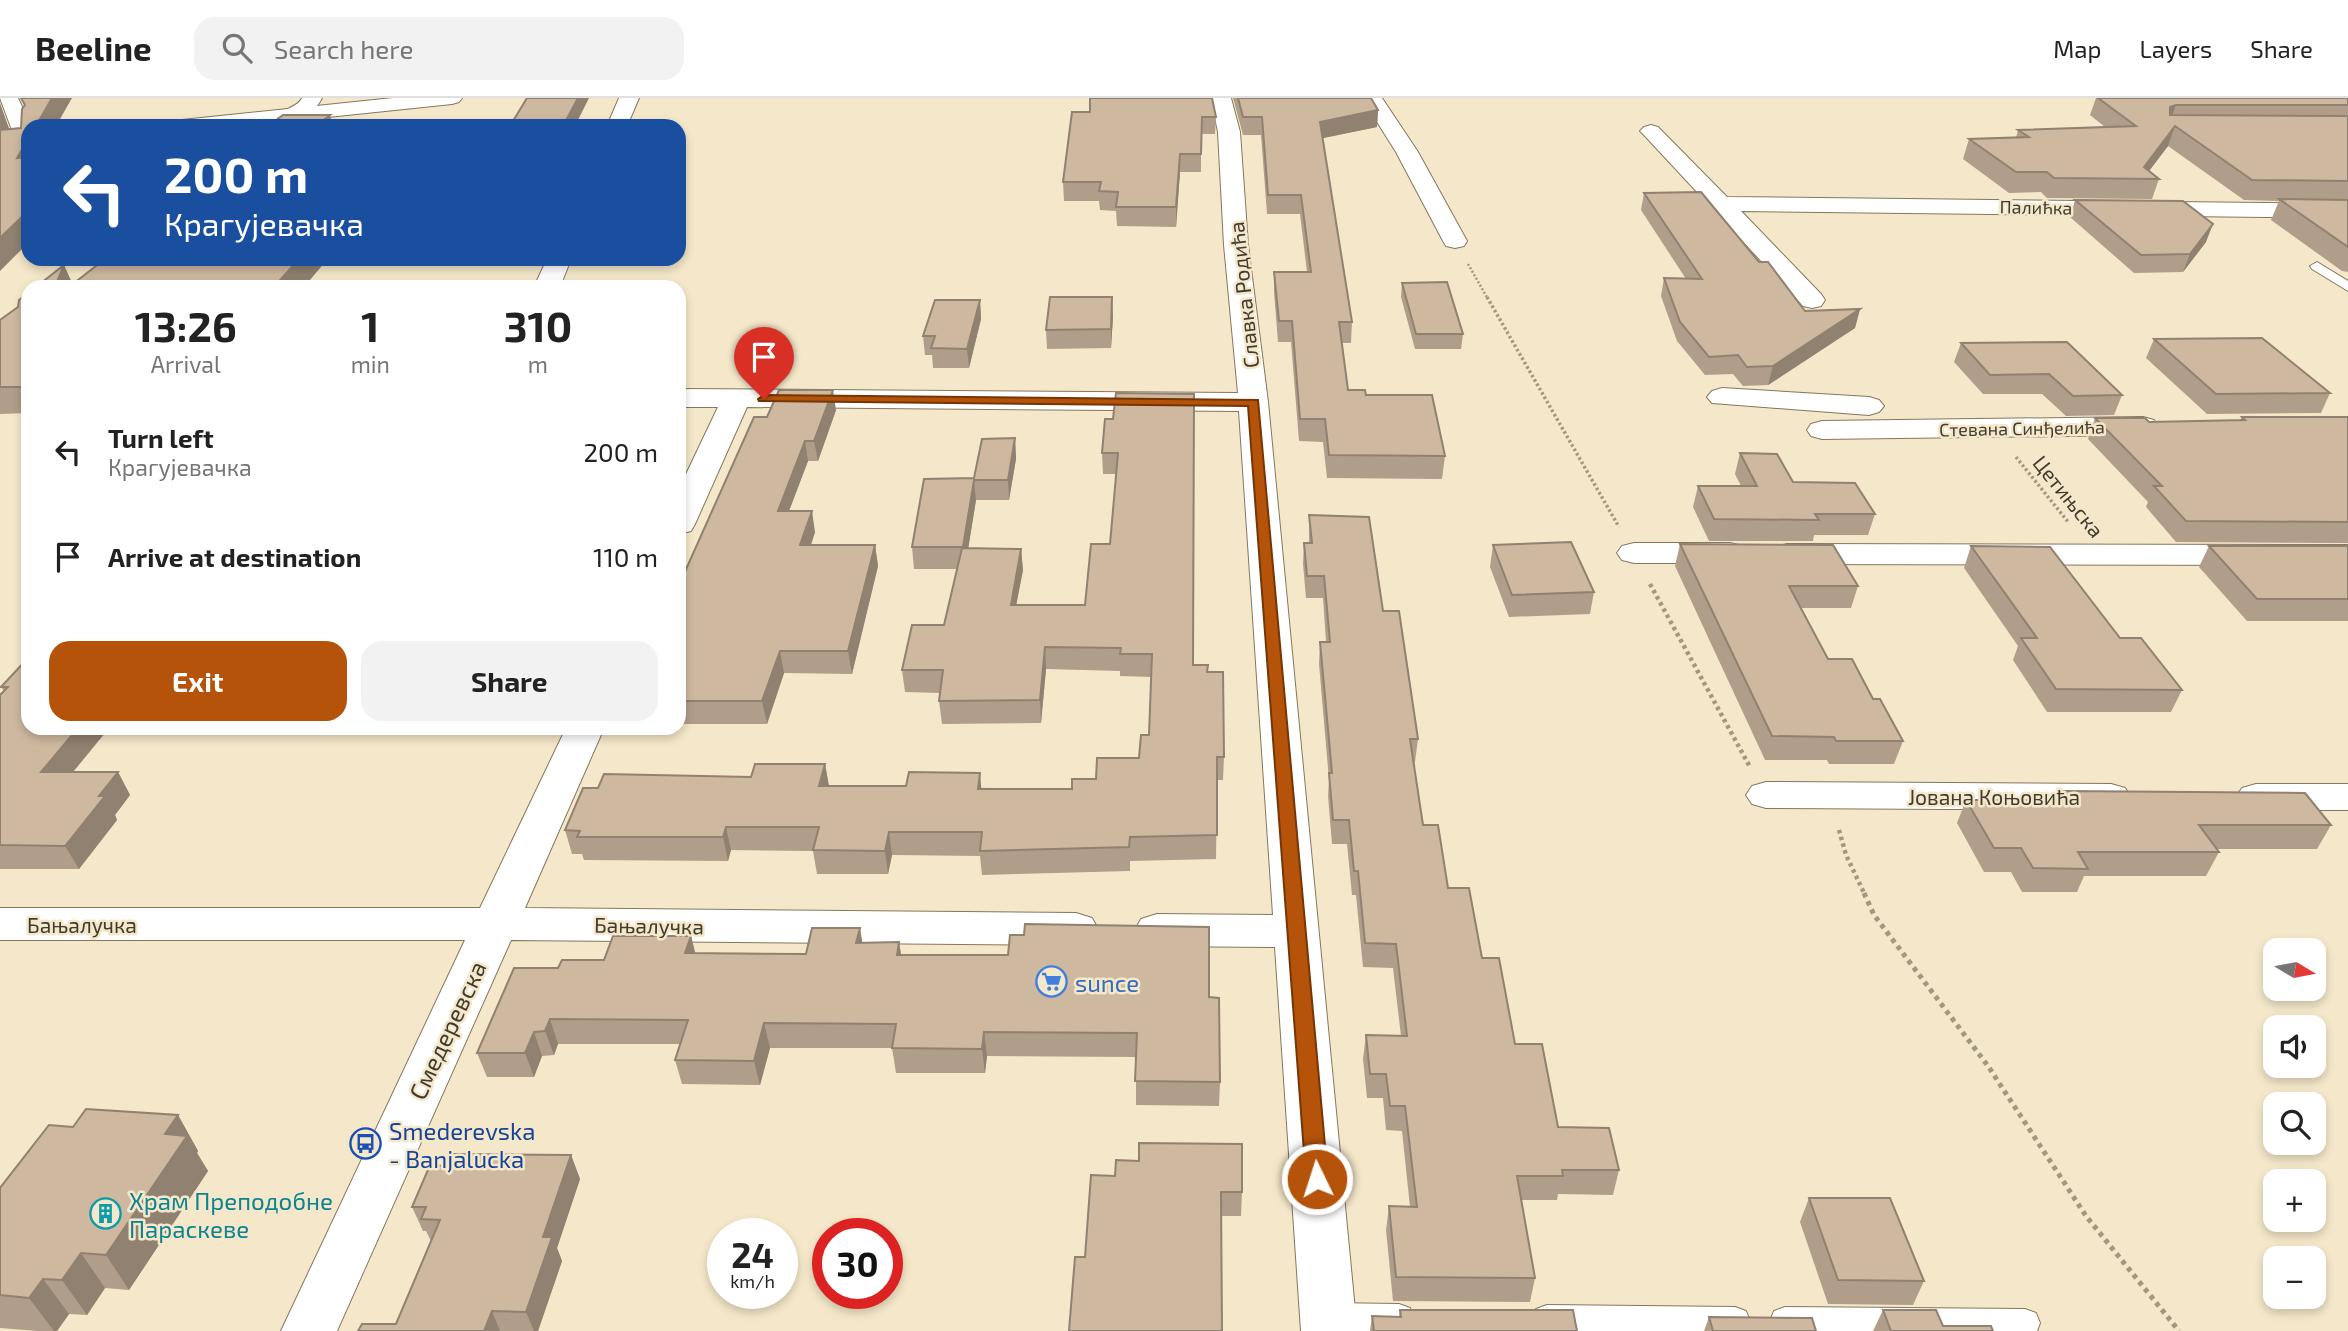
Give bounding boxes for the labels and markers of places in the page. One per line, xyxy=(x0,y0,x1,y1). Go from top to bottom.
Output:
pin xyxy=(734,327,794,399)
supermarket icon: sunce xyxy=(1035,965,1069,999)
place label: sunce xyxy=(1075,968,1139,997)
place label: Smederevska - Banjalucka xyxy=(389,1116,535,1173)
bus stop icon: Smederevska - Banjalucka xyxy=(349,1127,383,1161)
place label: Храм Преподобне Параскеве xyxy=(129,1186,333,1243)
building icon: Храм Преподобне Параскеве xyxy=(89,1197,123,1231)

